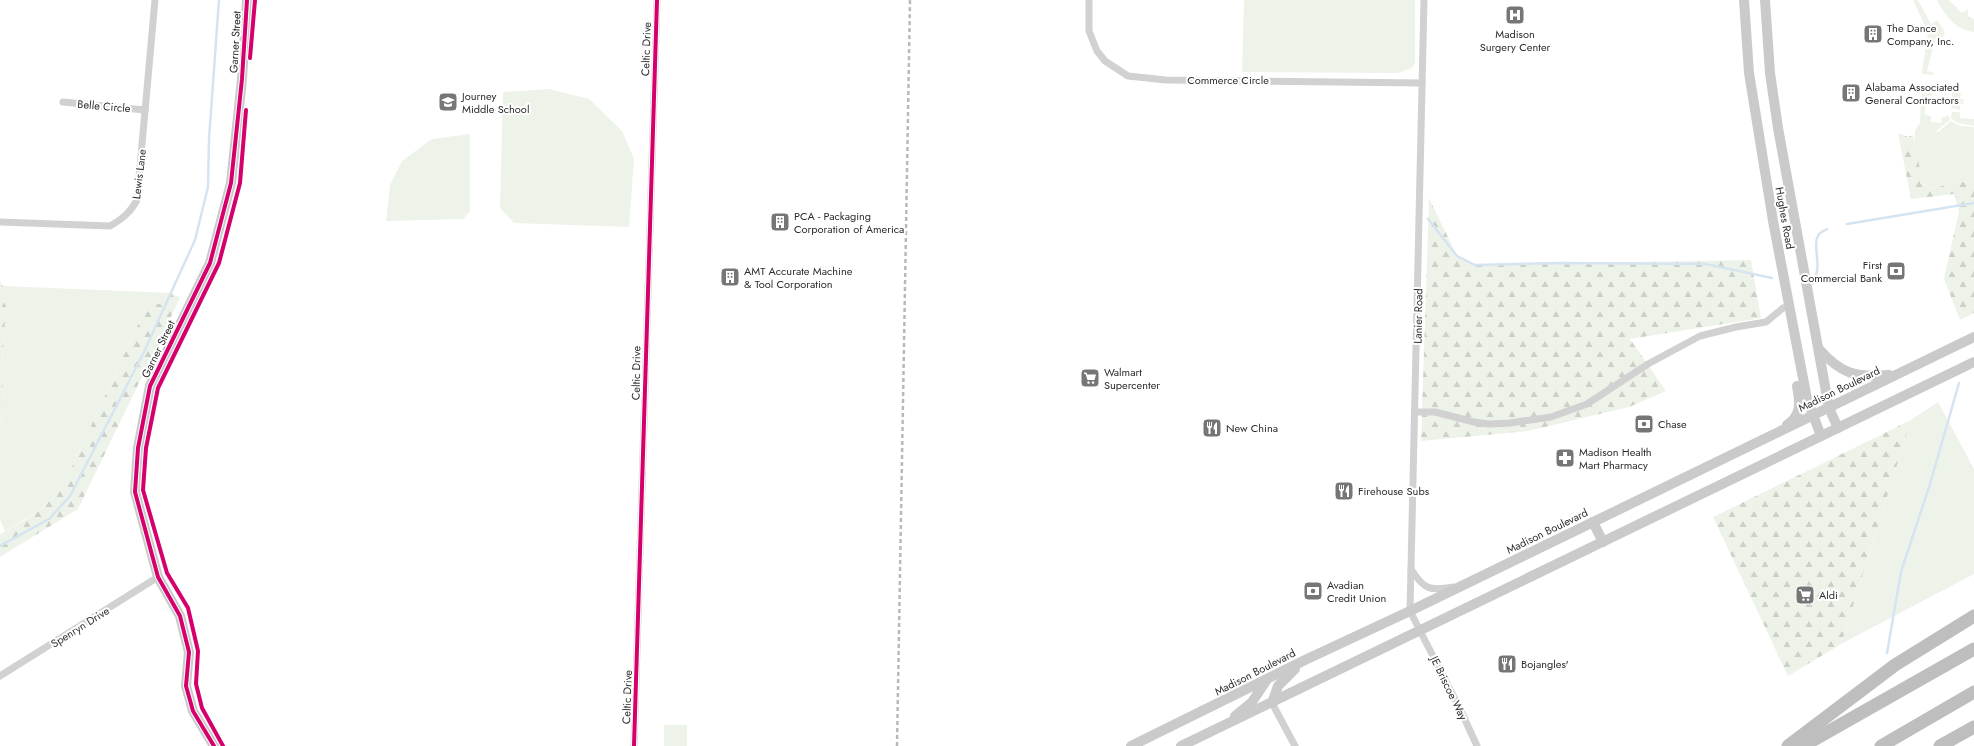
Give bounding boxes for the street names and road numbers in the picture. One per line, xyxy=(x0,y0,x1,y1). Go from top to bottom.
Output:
street label: Garner Street xyxy=(225,10,245,74)
street label: Celtic Drive xyxy=(637,21,655,76)
street label: Commerce Circle xyxy=(1187,72,1269,88)
street label: Belle Circle xyxy=(77,96,132,116)
street label: Lewis Lane xyxy=(128,148,150,200)
street label: Hughes Road xyxy=(1772,186,1798,250)
street label: Lanier Road xyxy=(1410,288,1426,344)
street label: Garner Street xyxy=(137,317,179,381)
street label: Celtic Drive xyxy=(628,345,644,400)
street label: Madison Boulevard xyxy=(1796,362,1882,416)
street label: Madison Boulevard xyxy=(1504,504,1590,558)
street label: Spenryn Drive xyxy=(48,602,113,651)
street label: Madison Boulevard xyxy=(1212,645,1298,699)
street label: JE Briscoe Way xyxy=(1426,652,1471,723)
street label: Celtic Drive xyxy=(618,669,636,724)

